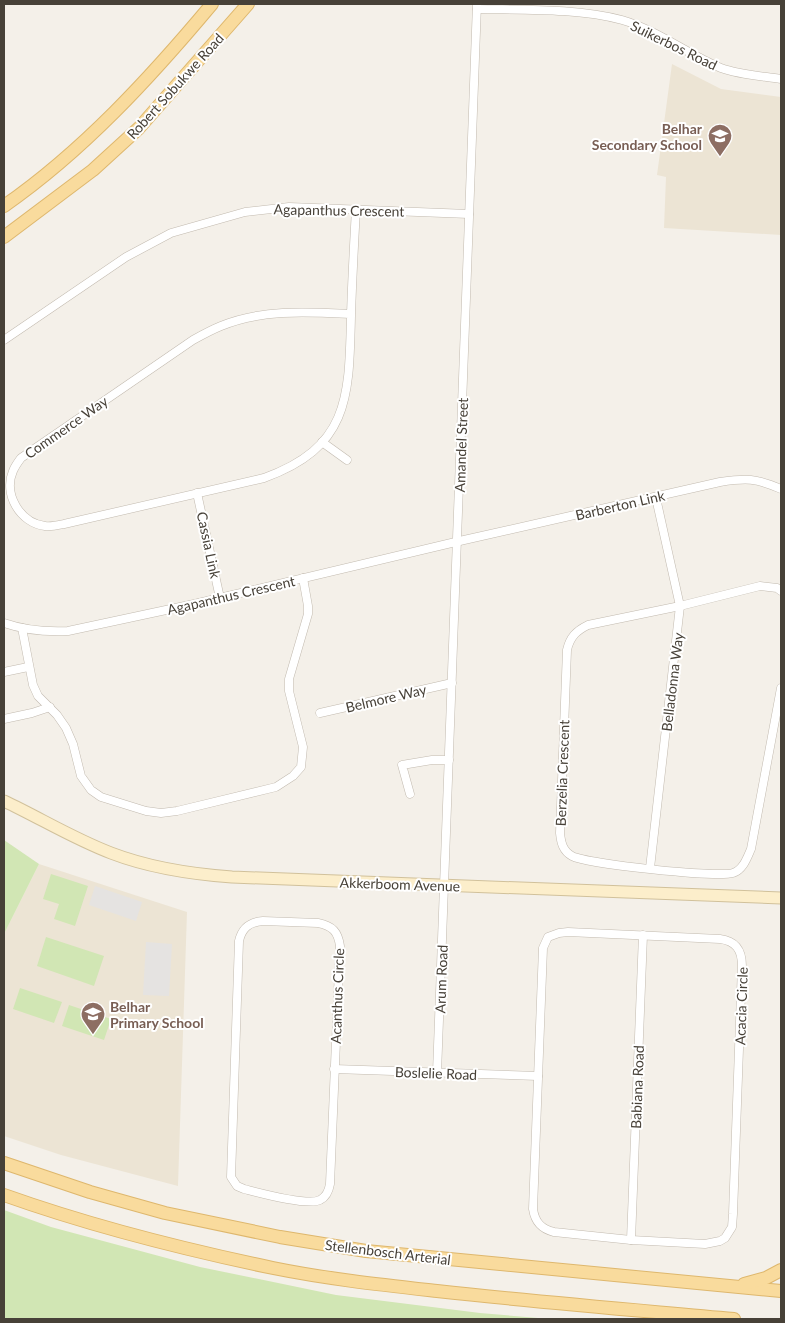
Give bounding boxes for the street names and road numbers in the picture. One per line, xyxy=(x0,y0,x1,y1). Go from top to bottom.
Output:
street label: Suikerbos Road xyxy=(628,17,720,73)
street label: Robert Sobukwe Road xyxy=(123,30,227,142)
street label: Agapanthus Crescent xyxy=(273,200,405,220)
street label: Commerce Way xyxy=(21,392,111,462)
street label: Amandel Street xyxy=(451,397,471,493)
street label: Barberton Link xyxy=(574,486,667,524)
street label: Cassia Link xyxy=(194,510,225,581)
street label: Agapanthus Crescent xyxy=(165,572,297,618)
street label: Belladonna Way xyxy=(658,631,687,732)
street label: Belmore Way xyxy=(344,680,429,716)
street label: Berzelia Crescent xyxy=(552,719,572,827)
street label: Akkerboom Avenue xyxy=(340,873,460,895)
street label: Arum Road xyxy=(431,944,451,1014)
street label: Acanthus Circle xyxy=(327,948,347,1044)
street label: Acacia Circle xyxy=(731,967,751,1045)
street label: Babiana Road xyxy=(627,1045,647,1129)
street label: Boslelie Road xyxy=(395,1063,477,1083)
street label: Stellenbosch Arterial xyxy=(324,1236,452,1268)

